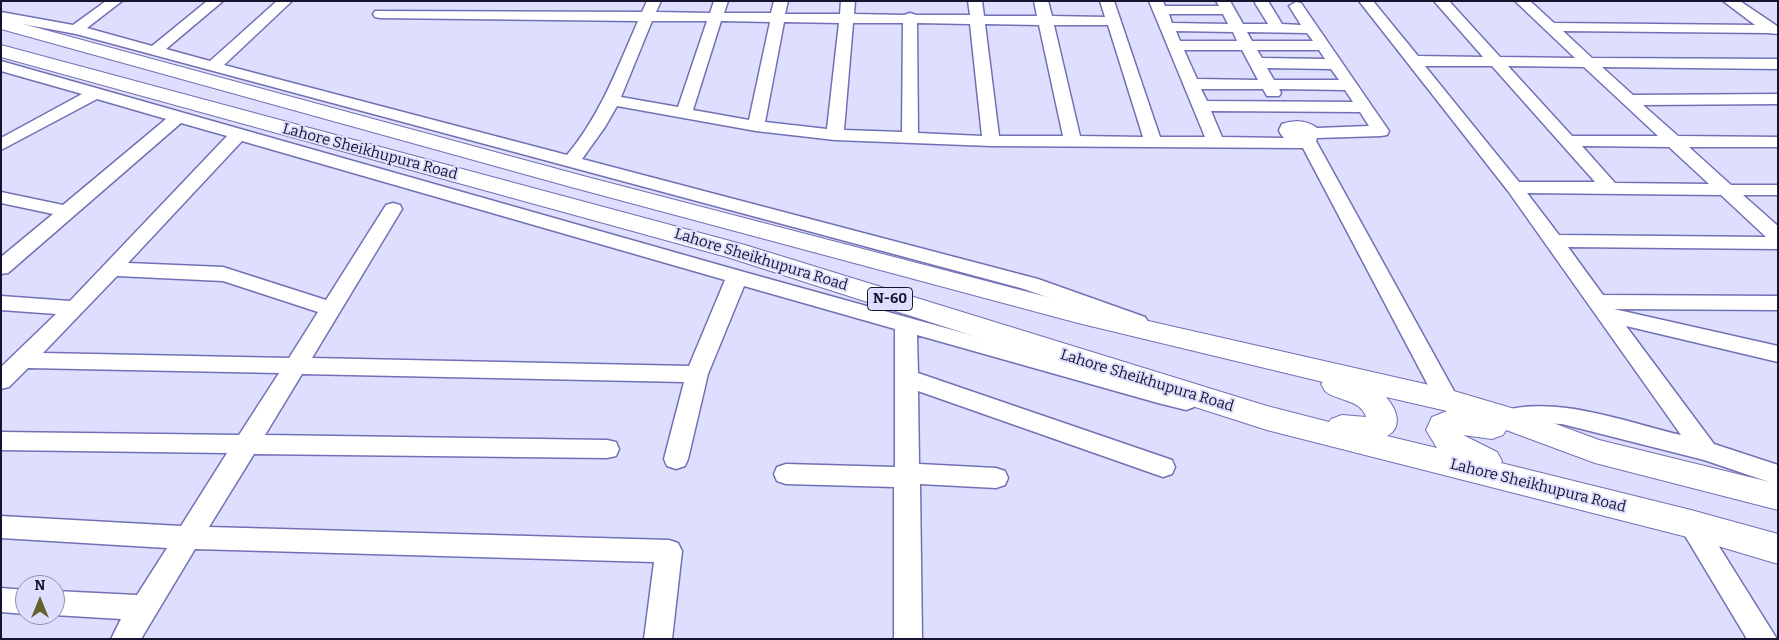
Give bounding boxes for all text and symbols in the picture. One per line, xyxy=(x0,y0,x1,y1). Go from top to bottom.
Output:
street label: Lahore Sheikhupura Road xyxy=(280,120,460,184)
street label: Lahore Sheikhupura Road xyxy=(672,225,850,295)
road number: N-60 xyxy=(868,288,912,310)
street label: Lahore Sheikhupura Road xyxy=(1058,346,1236,416)
street label: Lahore Sheikhupura Road xyxy=(1448,455,1628,517)
north arrow xyxy=(15,575,65,625)
text: N xyxy=(35,577,45,594)

